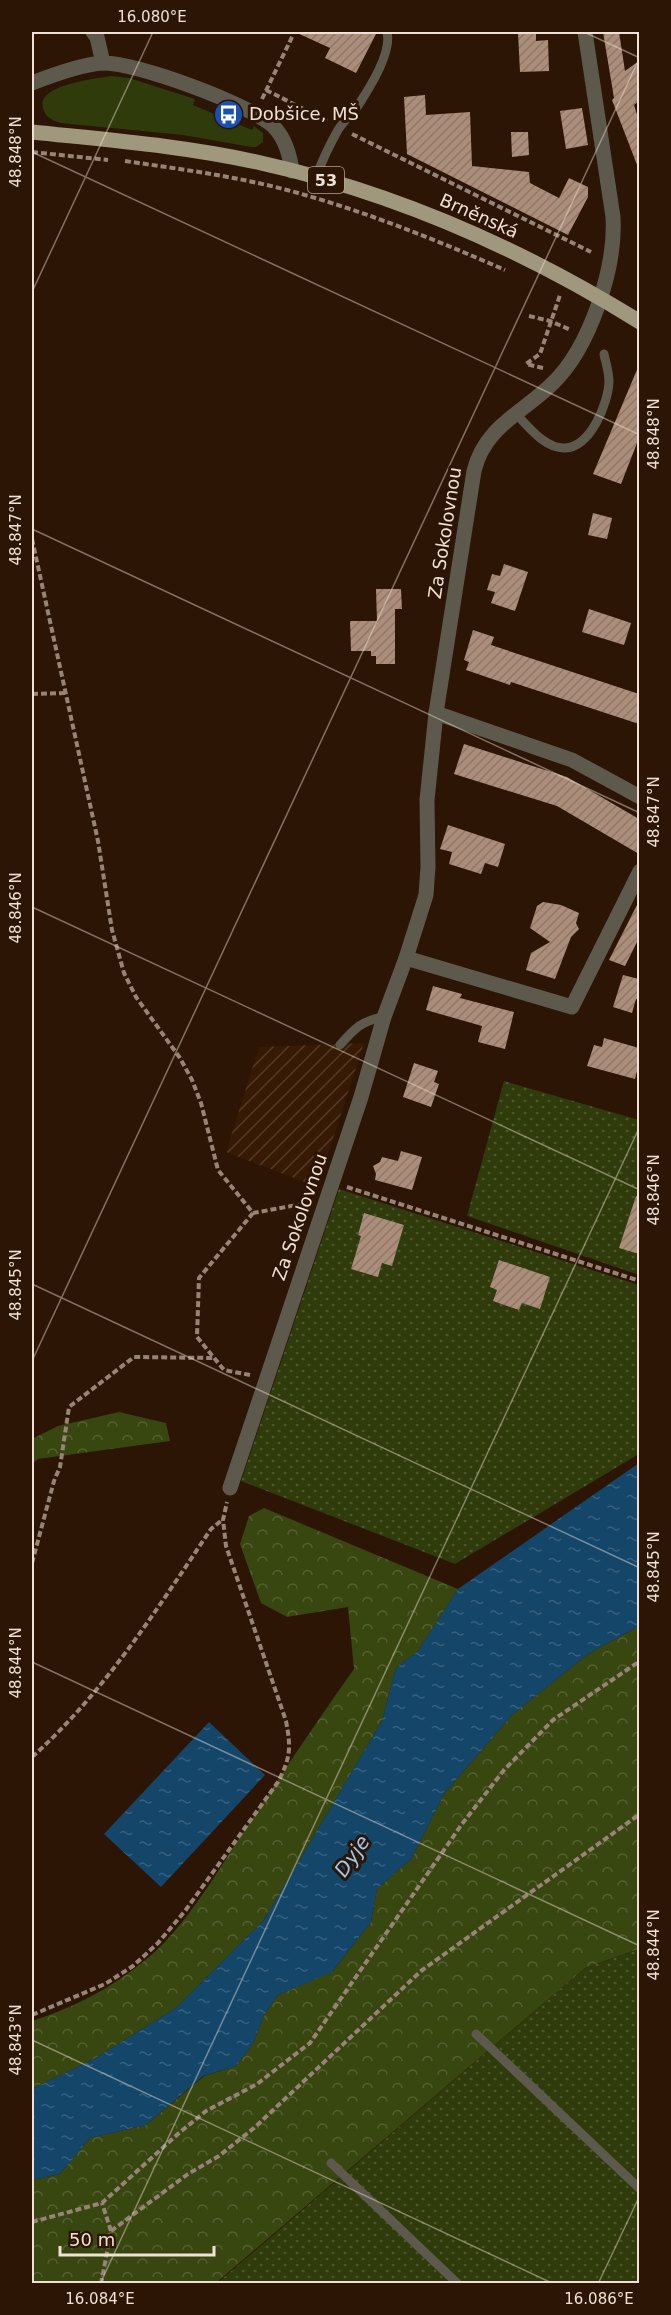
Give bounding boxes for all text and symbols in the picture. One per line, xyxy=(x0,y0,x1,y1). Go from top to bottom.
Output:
text: 16.080°E xyxy=(117,8,187,26)
bus stop icon: Dobšice, MŠ xyxy=(212,98,244,130)
place label: Dobšice, MŠ xyxy=(249,103,359,124)
text: 48.848°N xyxy=(7,116,25,188)
road number: 53 xyxy=(308,167,344,193)
street label: Brněnská xyxy=(437,189,522,242)
text: 48.848°N xyxy=(645,398,663,470)
street label: Za Sokolovnou xyxy=(424,466,465,600)
text: 48.847°N xyxy=(7,494,25,566)
text: 48.847°N xyxy=(645,776,663,848)
text: 48.846°N xyxy=(7,872,25,944)
street label: Za Sokolovnou xyxy=(268,1151,331,1283)
text: 48.846°N xyxy=(645,1154,663,1226)
text: 48.845°N xyxy=(7,1249,25,1321)
text: 48.845°N xyxy=(645,1531,663,1603)
text: 48.844°N xyxy=(7,1627,25,1699)
water label: Dyje xyxy=(329,1831,375,1881)
text: 48.844°N xyxy=(645,1909,663,1981)
text: 48.843°N xyxy=(7,2004,25,2076)
scale bar xyxy=(60,2219,214,2257)
text: 50 m xyxy=(69,2229,115,2250)
text: 16.084°E xyxy=(65,2290,135,2308)
text: 16.086°E xyxy=(564,2290,634,2308)

